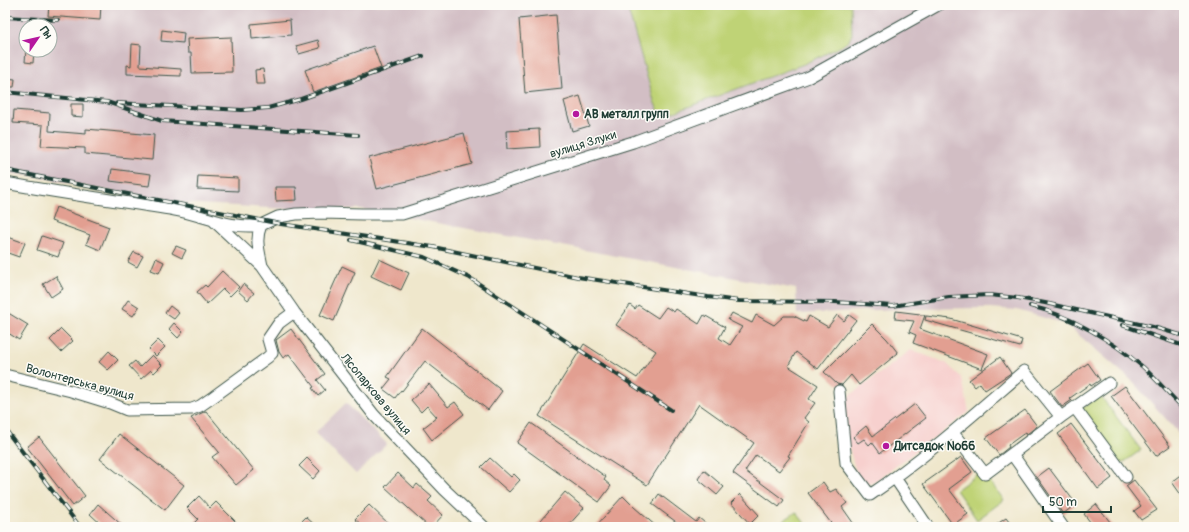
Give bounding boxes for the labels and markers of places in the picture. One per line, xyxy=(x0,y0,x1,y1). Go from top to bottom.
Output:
place label: АВ металл групп xyxy=(584,107,669,122)
marker: АВ металл групп xyxy=(571,109,581,119)
place label: Дитсадок №66 xyxy=(893,439,975,454)
marker: Дитсадок №66 xyxy=(881,441,891,451)

